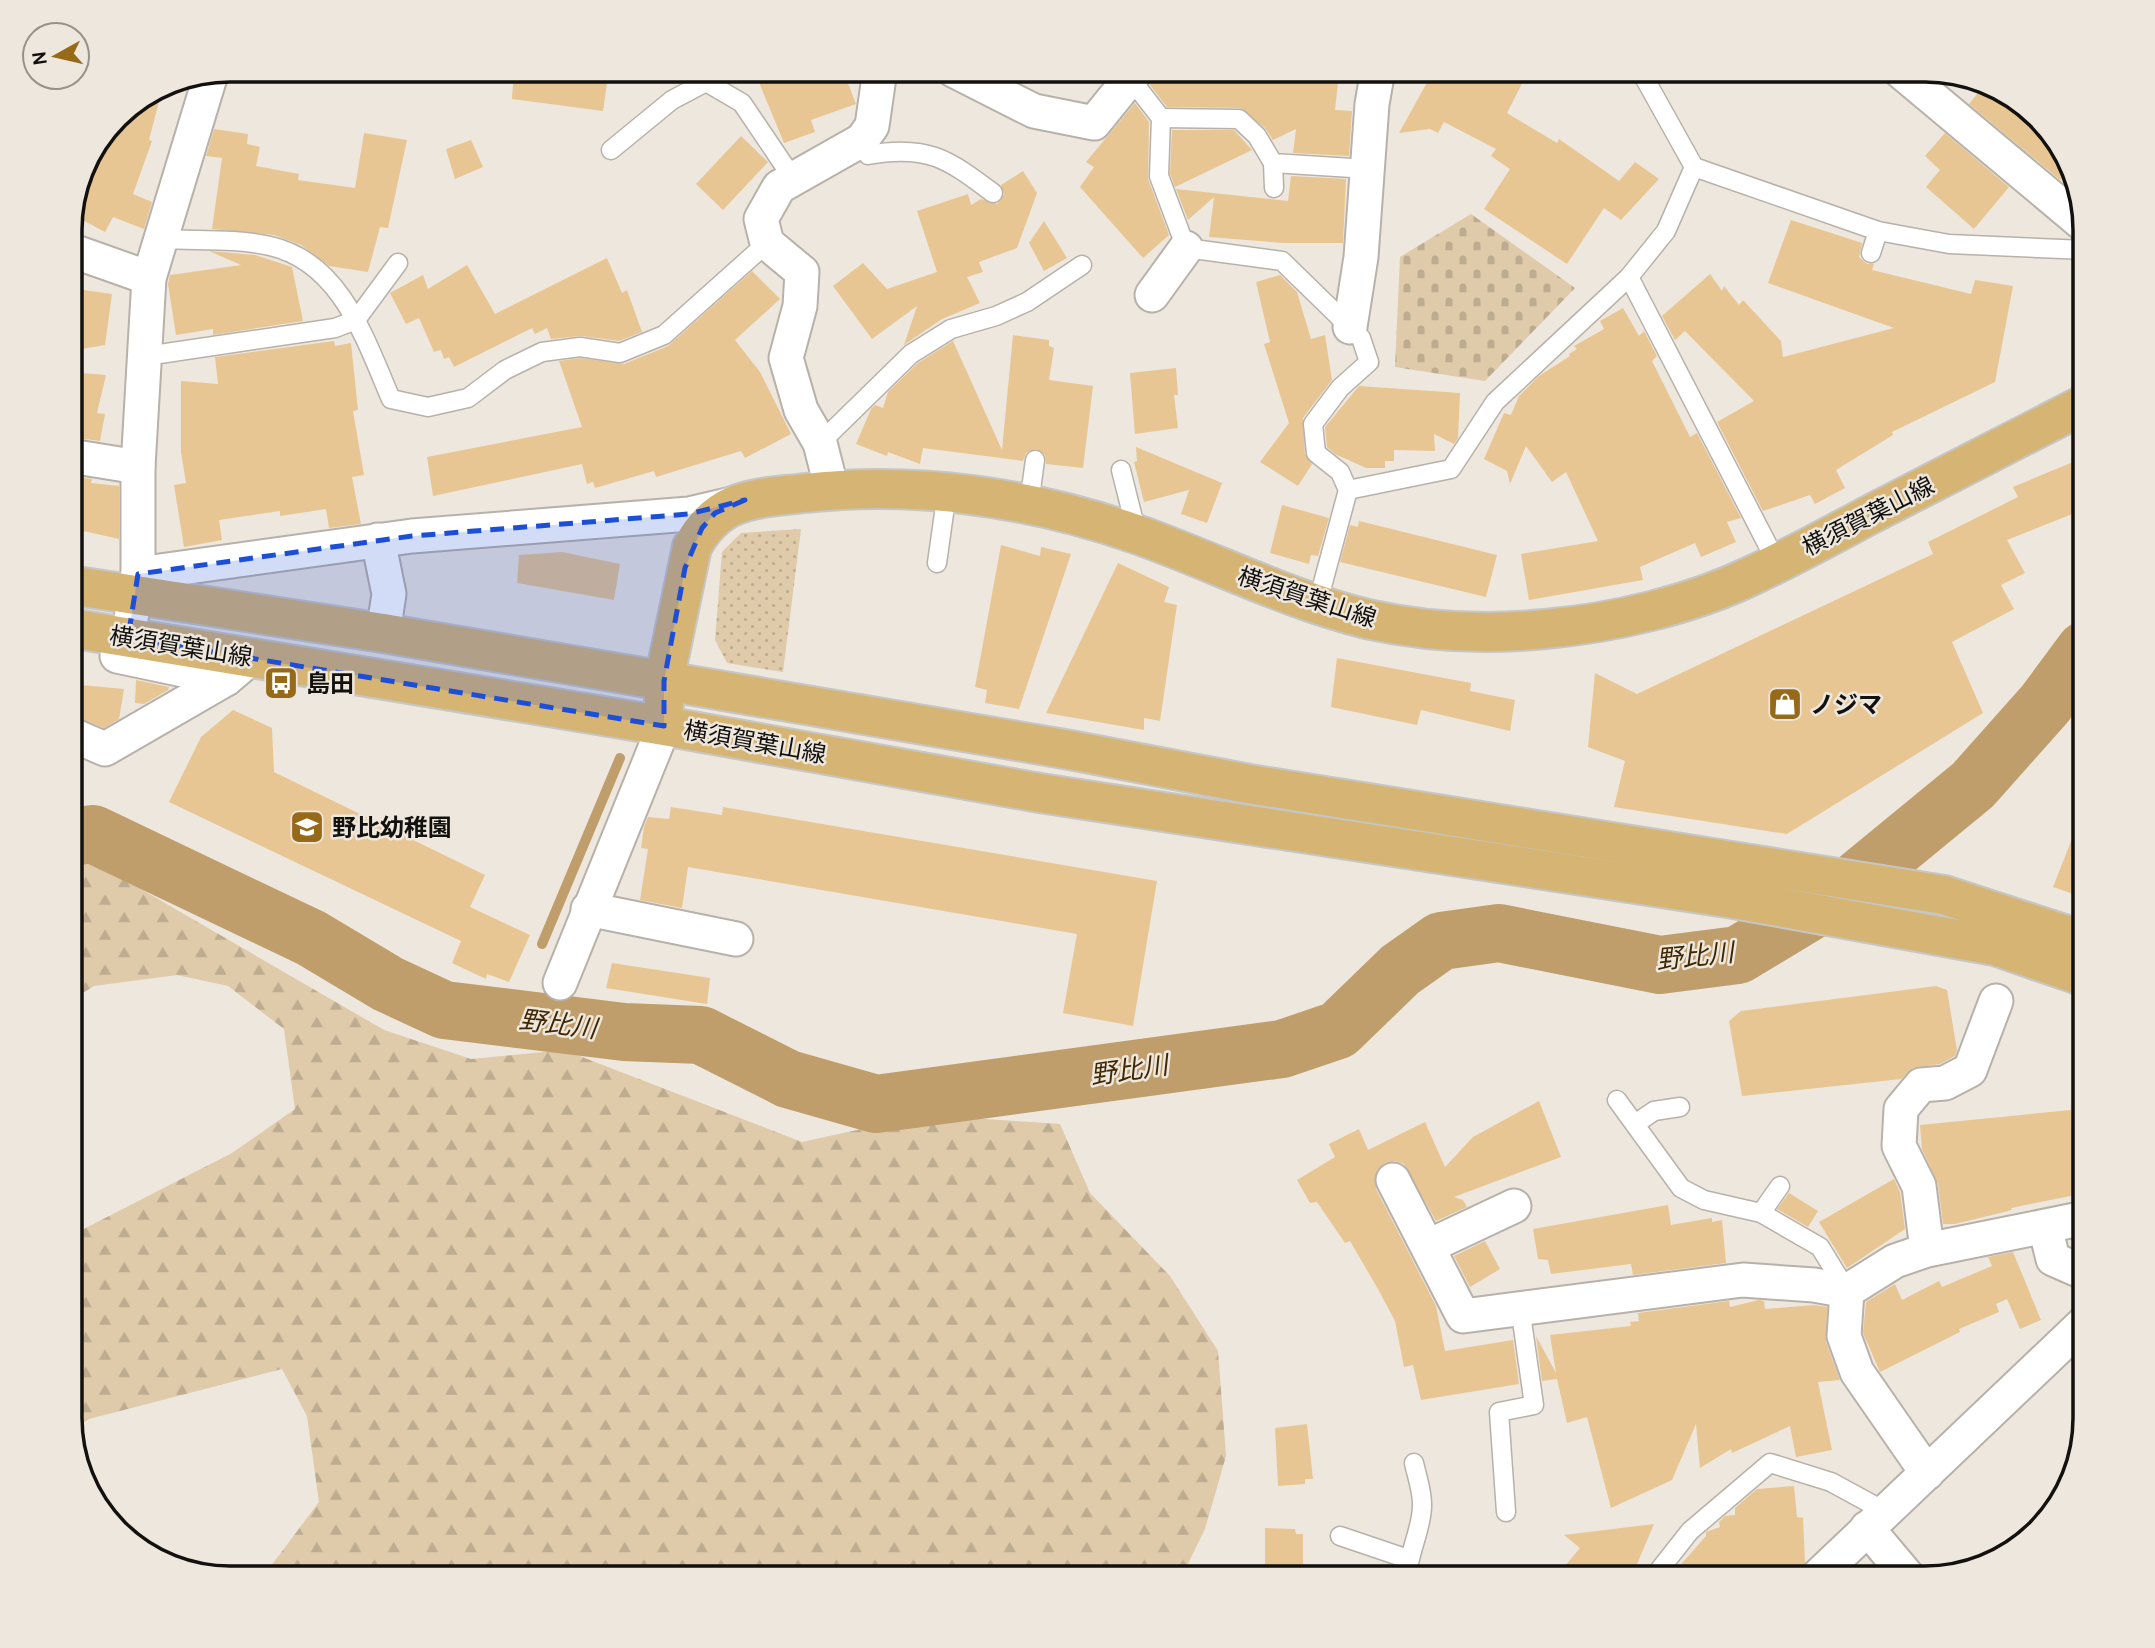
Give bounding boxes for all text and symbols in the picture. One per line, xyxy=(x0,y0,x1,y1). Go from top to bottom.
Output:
north arrow xyxy=(21,21,91,91)
text: N xyxy=(27,50,52,67)
street label: 横須賀葉山線 xyxy=(1797,470,1939,562)
street label: 横須賀葉山線 xyxy=(1234,561,1380,633)
street label: 横須賀葉山線 xyxy=(108,620,254,672)
bus stop icon: 島田 xyxy=(262,664,300,702)
place label: 島田 xyxy=(306,669,354,698)
shop icon: ノジマ xyxy=(1766,685,1804,723)
place label: ノジマ xyxy=(1810,690,1882,719)
street label: 横須賀葉山線 xyxy=(682,715,828,769)
school or university icon: 野比幼稚園 xyxy=(288,808,326,846)
place label: 野比幼稚園 xyxy=(332,813,452,842)
water label: 野比川 xyxy=(1655,936,1738,976)
water label: 野比川 xyxy=(517,1003,602,1045)
water label: 野比川 xyxy=(1088,1048,1173,1091)

